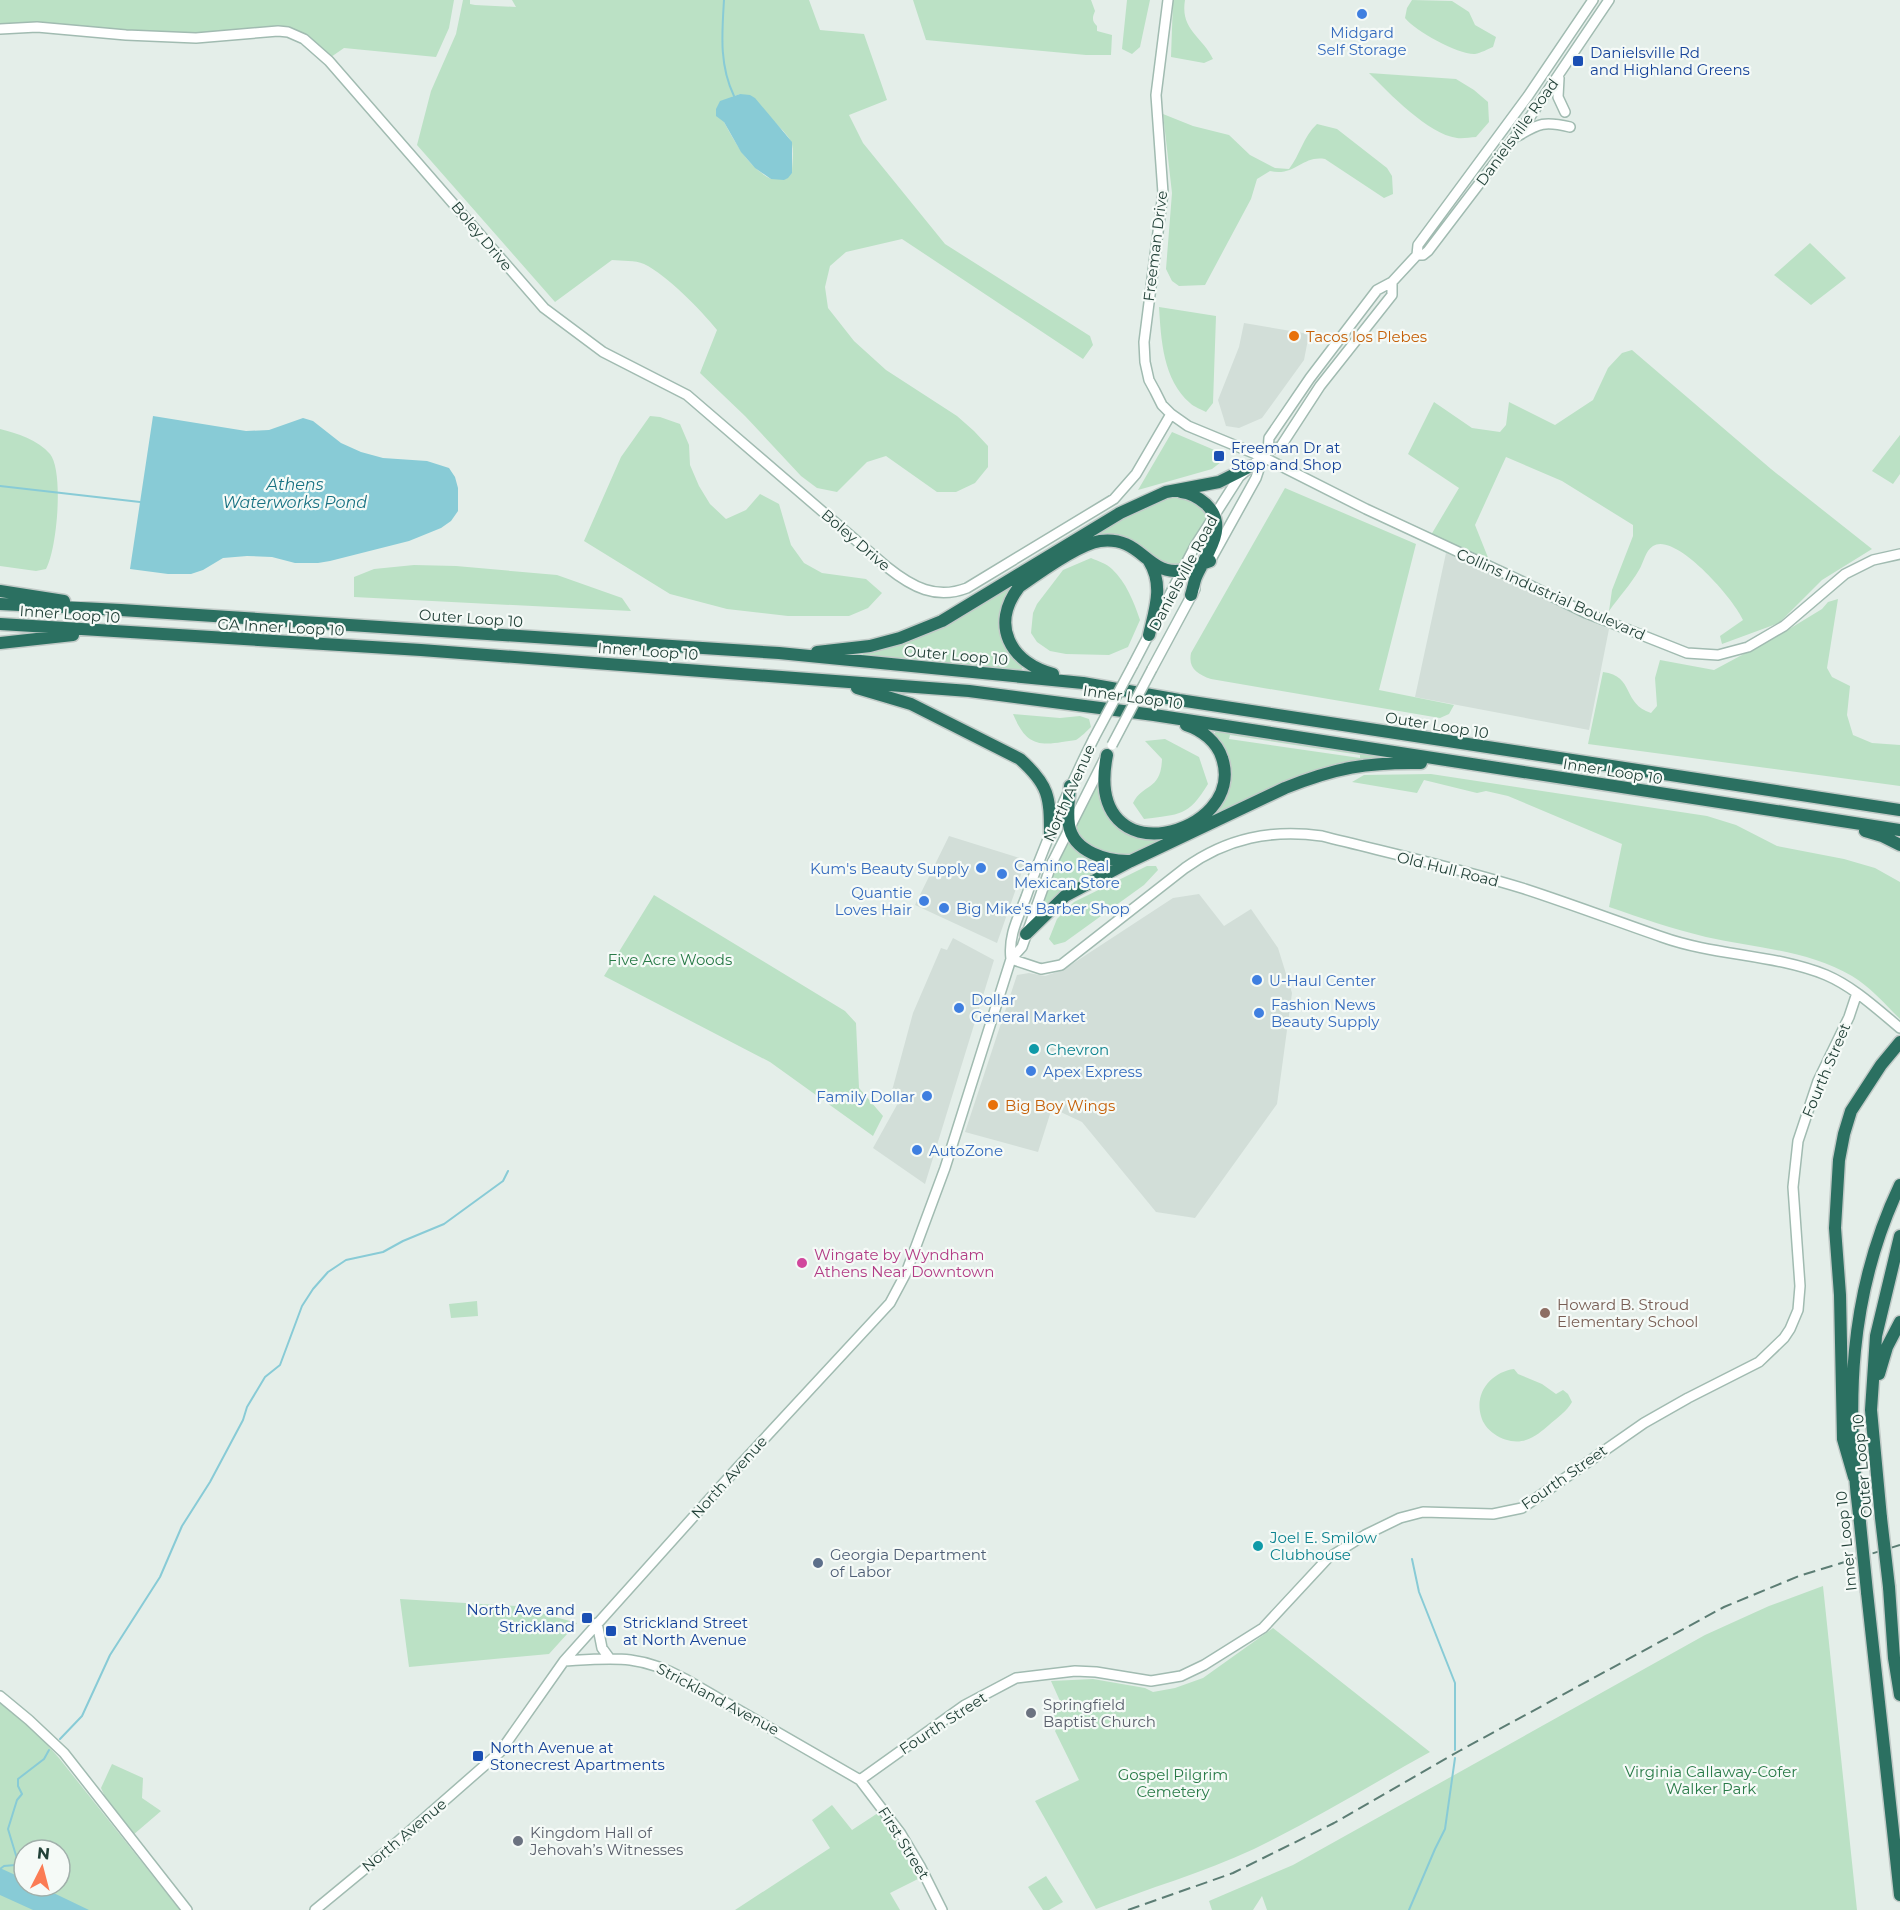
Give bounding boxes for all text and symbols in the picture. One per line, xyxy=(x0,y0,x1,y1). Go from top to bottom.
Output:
marker: Midgard Self Storage xyxy=(1355,7,1369,21)
place label: Midgard Self Storage xyxy=(1317,23,1407,59)
place label: Danielsville Rd and Highland Greens xyxy=(1590,43,1750,79)
marker: Danielsville Rd and Highland Greens xyxy=(1571,54,1585,68)
street label: Danielsville Road xyxy=(1472,75,1562,189)
street label: Freeman Drive xyxy=(1139,190,1171,302)
street label: Boley Drive xyxy=(447,197,517,275)
place label: Tacos los Plebes xyxy=(1306,327,1427,346)
marker: Tacos los Plebes xyxy=(1287,329,1301,343)
place label: Freeman Dr at Stop and Shop xyxy=(1231,438,1342,474)
marker: Freeman Dr at Stop and Shop xyxy=(1212,449,1226,463)
water label: Athens Waterworks Pond xyxy=(223,475,367,512)
street label: Boley Drive xyxy=(818,505,894,575)
street label: Danielsville Road xyxy=(1145,512,1221,634)
street label: Collins Industrial Boulevard xyxy=(1454,544,1648,644)
street label: Inner Loop 10 xyxy=(19,601,121,627)
street label: Outer Loop 10 xyxy=(418,605,524,631)
street label: GA Inner Loop 10 xyxy=(217,614,345,640)
street label: Inner Loop 10 xyxy=(597,638,699,664)
street label: Outer Loop 10 xyxy=(903,641,1009,669)
street label: Inner Loop 10 xyxy=(1082,681,1184,713)
street label: Outer Loop 10 xyxy=(1384,707,1490,743)
street label: North Avenue xyxy=(1039,741,1099,845)
street label: Inner Loop 10 xyxy=(1562,754,1664,788)
street label: Old Hull Road xyxy=(1395,847,1501,891)
place label: Camino Real Mexican Store xyxy=(1014,856,1120,892)
place label: Kum's Beauty Supply xyxy=(810,859,970,878)
marker: Kum's Beauty Supply xyxy=(974,861,988,875)
marker: Camino Real Mexican Store xyxy=(995,867,1009,881)
place label: Quantie Loves Hair xyxy=(835,883,912,919)
marker: Quantie Loves Hair xyxy=(917,894,931,908)
place label: Big Mike's Barber Shop xyxy=(956,899,1130,918)
marker: Big Mike's Barber Shop xyxy=(937,901,951,915)
park label: Five Acre Woods xyxy=(608,950,732,969)
place label: U-Haul Center xyxy=(1269,971,1376,990)
marker: U-Haul Center xyxy=(1250,973,1264,987)
place label: Dollar General Market xyxy=(971,990,1086,1026)
place label: Fashion News Beauty Supply xyxy=(1271,995,1380,1031)
marker: Dollar General Market xyxy=(952,1001,966,1015)
marker: Fashion News Beauty Supply xyxy=(1252,1006,1266,1020)
street label: Fourth Street xyxy=(1798,1020,1854,1120)
place label: Chevron xyxy=(1046,1040,1109,1059)
marker: Chevron xyxy=(1027,1042,1041,1056)
place label: Apex Express xyxy=(1043,1062,1142,1081)
marker: Apex Express xyxy=(1024,1064,1038,1078)
place label: Family Dollar xyxy=(816,1087,915,1106)
marker: Family Dollar xyxy=(920,1089,934,1103)
place label: Big Boy Wings xyxy=(1005,1096,1115,1115)
marker: Big Boy Wings xyxy=(986,1098,1000,1112)
place label: AutoZone xyxy=(929,1141,1003,1160)
marker: AutoZone xyxy=(910,1143,924,1157)
place label: Wingate by Wyndham Athens Near Downtown xyxy=(814,1245,994,1281)
marker: Wingate by Wyndham Athens Near Downtown xyxy=(795,1256,809,1270)
place label: Howard B. Stroud Elementary School xyxy=(1557,1295,1698,1331)
marker: Howard B. Stroud Elementary School xyxy=(1538,1306,1552,1320)
street label: Outer Loop 10 xyxy=(1848,1413,1876,1519)
street label: North Avenue xyxy=(687,1432,771,1522)
street label: Fourth Street xyxy=(1517,1440,1611,1514)
street label: Inner Loop 10 xyxy=(1831,1490,1861,1592)
place label: Joel E. Smilow Clubhouse xyxy=(1269,1528,1378,1564)
marker: Joel E. Smilow Clubhouse xyxy=(1251,1539,1265,1553)
place label: Georgia Department of Labor xyxy=(830,1545,987,1581)
marker: Georgia Department of Labor xyxy=(811,1556,825,1570)
place label: North Ave and Strickland xyxy=(467,1600,575,1636)
marker: North Ave and Strickland xyxy=(580,1611,594,1625)
place label: Strickland Street at North Avenue xyxy=(623,1613,748,1649)
marker: Strickland Street at North Avenue xyxy=(604,1624,618,1638)
street label: Strickland Avenue xyxy=(653,1659,783,1739)
street label: Fourth Street xyxy=(896,1688,990,1758)
place label: Springfield Baptist Church xyxy=(1043,1695,1156,1731)
marker: Springfield Baptist Church xyxy=(1024,1706,1038,1720)
place label: North Avenue at Stonecrest Apartments xyxy=(490,1738,665,1774)
marker: North Avenue at Stonecrest Apartments xyxy=(471,1749,485,1763)
park label: Virginia Callaway-Cofer Walker Park xyxy=(1625,1762,1797,1798)
park label: Gospel Pilgrim Cemetery xyxy=(1118,1765,1228,1801)
street label: North Avenue xyxy=(358,1794,450,1876)
street label: First Street xyxy=(874,1803,934,1883)
place label: Kingdom Hall of Jehovah’s Witnesses xyxy=(529,1823,683,1859)
marker: Kingdom Hall of Jehovah’s Witnesses xyxy=(511,1834,525,1848)
north arrow xyxy=(12,1838,72,1898)
text: N xyxy=(36,1843,51,1864)

